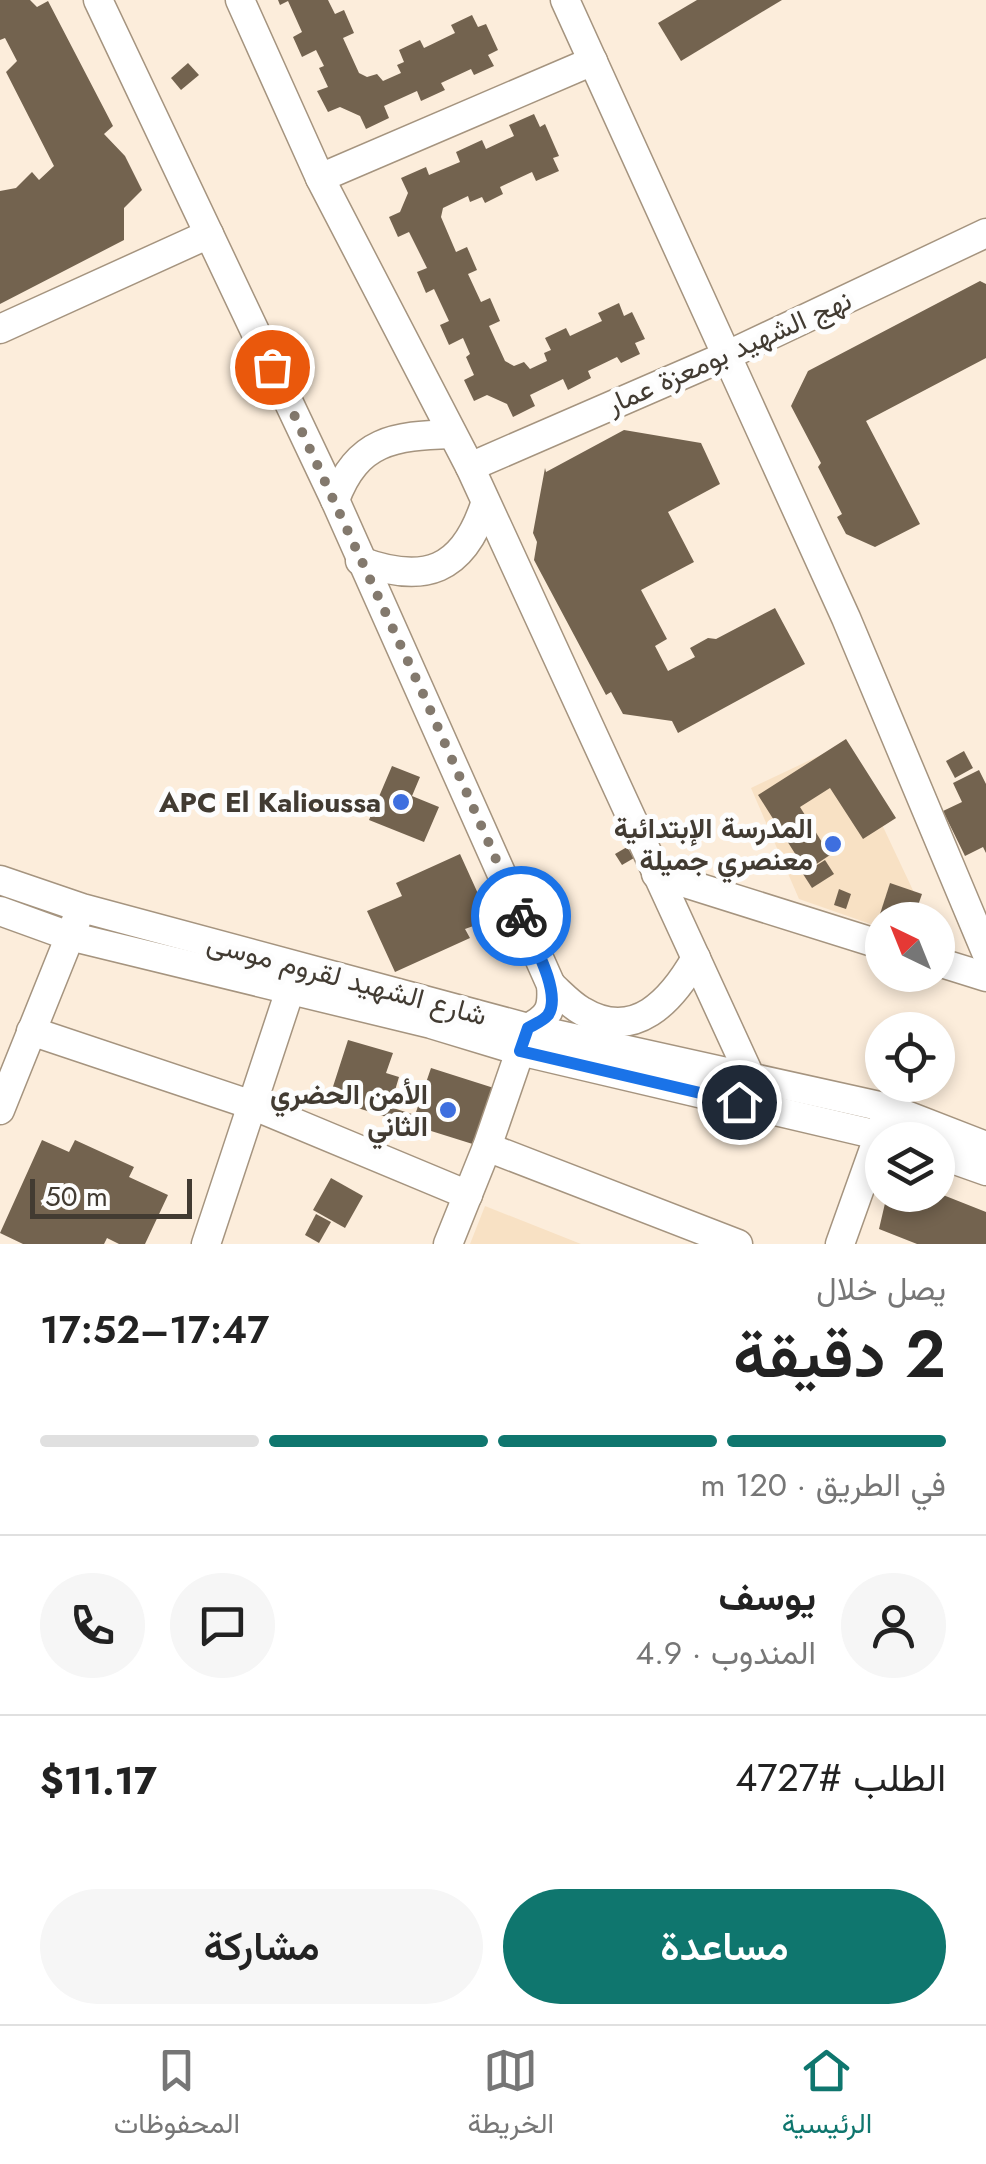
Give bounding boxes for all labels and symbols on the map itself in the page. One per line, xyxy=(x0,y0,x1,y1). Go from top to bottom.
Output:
street label: نهج الشهيد بومعزة عمار xyxy=(599,279,858,425)
pin xyxy=(230,325,315,410)
place label: APC El Kalioussa xyxy=(158,782,381,823)
marker: APC El Kalioussa xyxy=(390,791,412,813)
place label: المدرسة الإبتدائية معنصري جميلة xyxy=(614,808,813,884)
marker: المدرسة الإبتدائية معنصري جميلة xyxy=(822,833,844,855)
courier xyxy=(471,866,571,966)
north arrow xyxy=(865,902,955,992)
street label: شارع الشهيد لقروم موسى xyxy=(203,922,491,1036)
pin xyxy=(697,1060,782,1145)
place label: الأمن الحضري الثاني xyxy=(270,1074,428,1150)
marker: الأمن الحضري الثاني xyxy=(437,1099,459,1121)
scale bar xyxy=(30,1174,192,1218)

